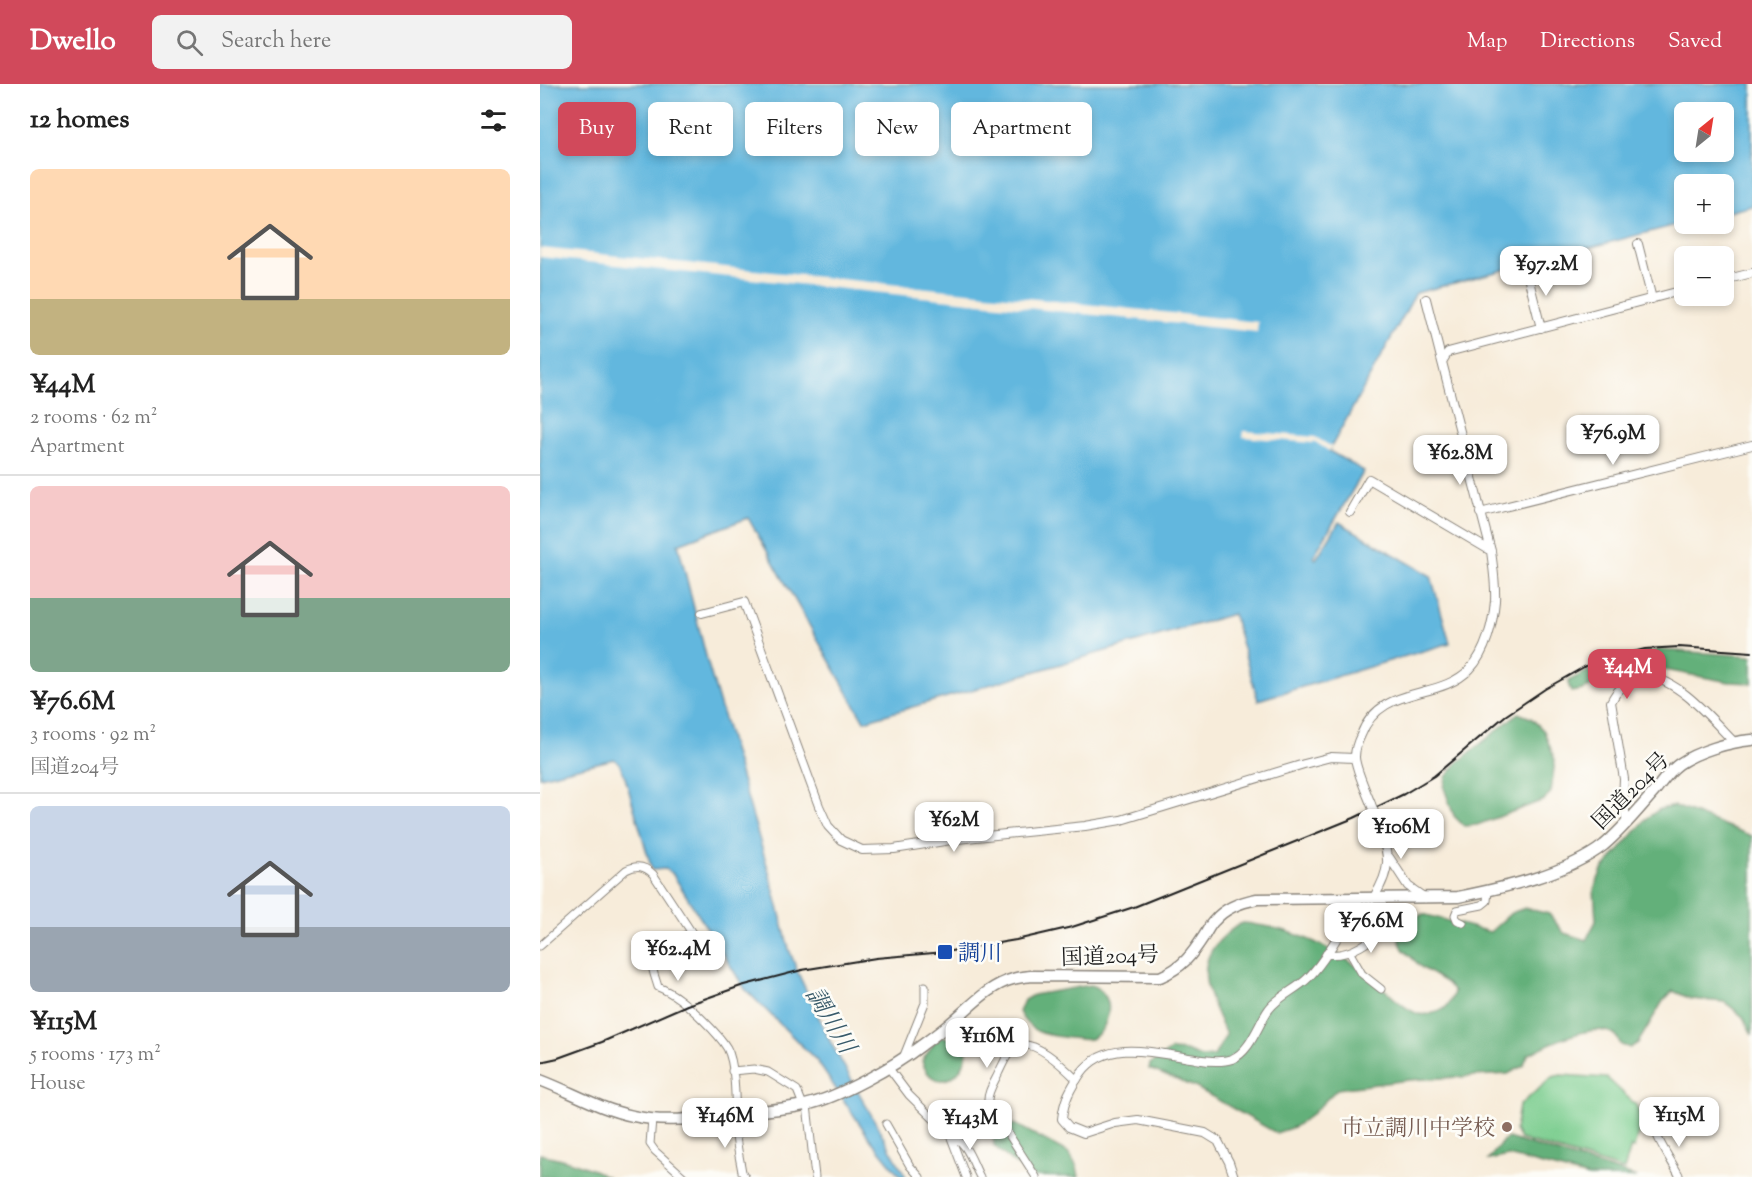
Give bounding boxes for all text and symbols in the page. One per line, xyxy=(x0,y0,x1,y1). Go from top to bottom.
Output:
search box xyxy=(152,15,572,69)
text: Dwello xyxy=(30,22,116,62)
icon: search xyxy=(173,26,206,59)
text: Search here xyxy=(221,26,331,58)
text: Map xyxy=(1467,27,1507,57)
text: Directions xyxy=(1540,27,1635,57)
text: Saved xyxy=(1668,27,1722,57)
text: 12 homes xyxy=(30,102,129,139)
chip: Buy xyxy=(558,102,636,156)
chip: Rent xyxy=(648,102,733,156)
chip: Filters xyxy=(745,102,843,156)
chip: New xyxy=(855,102,939,156)
chip: Apartment xyxy=(951,102,1092,156)
north arrow xyxy=(1674,102,1734,162)
map controls xyxy=(1674,102,1734,306)
icon: filters xyxy=(477,104,510,137)
button: + xyxy=(1674,174,1734,234)
icon: home xyxy=(216,208,324,316)
pin: ¥97.2M xyxy=(1497,246,1595,297)
button: − xyxy=(1674,246,1734,306)
text: ¥97.2M xyxy=(1514,251,1578,280)
text: ¥44M xyxy=(30,367,95,404)
text: 2 rooms · 62 m² xyxy=(30,404,158,433)
pin: ¥76.9M xyxy=(1564,415,1662,466)
text: ¥76.9M xyxy=(1580,420,1646,449)
text: Apartment xyxy=(30,433,125,462)
pin: ¥62.8M xyxy=(1411,435,1509,486)
text: ¥62.8M xyxy=(1427,440,1493,469)
icon: home xyxy=(216,525,324,633)
pin: ¥44M xyxy=(1591,649,1663,700)
text: ¥44M xyxy=(1602,654,1652,683)
text: ¥76.6M xyxy=(30,684,115,721)
text: 3 rooms · 92 m² xyxy=(30,721,156,750)
street label: 国道204号 xyxy=(1586,746,1678,838)
text: 国道204号 xyxy=(30,754,119,783)
pin: ¥62M xyxy=(918,802,990,853)
text: ¥62M xyxy=(929,807,979,836)
pin: ¥106M xyxy=(1359,809,1443,860)
text: ¥106M xyxy=(1372,814,1430,843)
icon: home xyxy=(216,845,324,953)
pin: ¥76.6M xyxy=(1322,903,1420,954)
text: ¥76.6M xyxy=(1338,908,1404,937)
pin: ¥62.4M xyxy=(629,931,727,982)
text: ¥62.4M xyxy=(645,936,711,965)
place label: 調川 xyxy=(958,939,1002,971)
street label: 国道204号 xyxy=(1061,940,1160,976)
marker: 調川 xyxy=(936,943,954,961)
water label: 調川川 xyxy=(796,981,864,1063)
text: ¥115M xyxy=(30,1004,97,1041)
pin: ¥116M xyxy=(945,1018,1029,1069)
text: ¥116M xyxy=(960,1023,1014,1052)
text: 5 rooms · 173 m² xyxy=(30,1041,161,1070)
text: House xyxy=(30,1070,85,1099)
pin: ¥115M xyxy=(1637,1097,1721,1148)
pin: ¥146M xyxy=(683,1098,767,1149)
pin: ¥143M xyxy=(928,1100,1012,1151)
text: ¥115M xyxy=(1653,1102,1705,1131)
text: ¥146M xyxy=(696,1103,754,1132)
text: ¥143M xyxy=(942,1105,998,1134)
place label: 市立調川中学校 xyxy=(1341,1114,1495,1146)
marker: 市立調川中学校 xyxy=(1500,1120,1514,1134)

